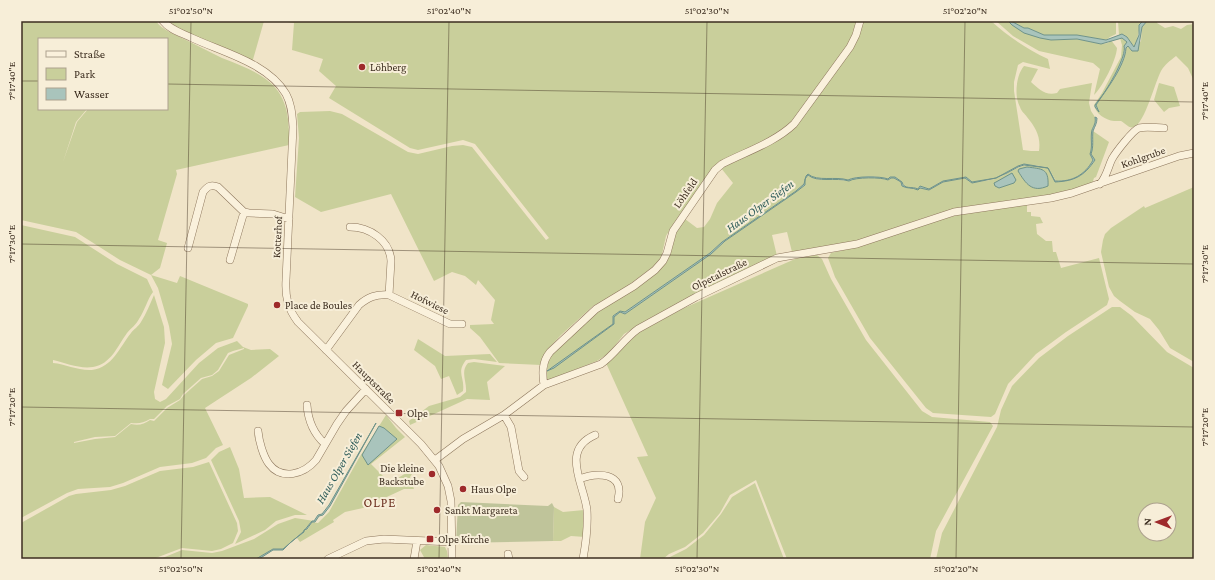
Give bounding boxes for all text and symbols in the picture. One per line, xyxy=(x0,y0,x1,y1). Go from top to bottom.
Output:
text: 51°02'50"N xyxy=(169,5,214,16)
text: 51°02'40"N xyxy=(427,5,472,16)
text: 51°02'30"N xyxy=(685,5,730,16)
text: 51°02'20"N xyxy=(943,5,988,16)
legend xyxy=(38,38,168,110)
text: Straße xyxy=(74,47,105,61)
text: 7°17'40"E xyxy=(6,61,17,100)
place label: Löhberg xyxy=(370,61,407,74)
marker: Löhberg xyxy=(357,62,367,72)
text: Park xyxy=(74,67,96,81)
text: 7°17'40"E xyxy=(1199,81,1210,120)
text: Wasser xyxy=(74,87,110,101)
street label: Kohlgrube xyxy=(1119,144,1167,171)
street label: Löhfeld xyxy=(670,176,700,210)
water label: Haus Olper Siefen xyxy=(723,177,797,235)
street label: Kotterhof xyxy=(270,215,284,258)
text: 7°17'30"E xyxy=(6,224,17,263)
text: 7°17'30"E xyxy=(1199,244,1210,283)
street label: Olpetalstraße xyxy=(689,255,749,293)
street label: Hofwiese xyxy=(409,288,451,316)
place label: Place de Boules xyxy=(285,299,352,311)
marker: Place de Boules xyxy=(272,300,282,310)
street label: Hauptstraße xyxy=(350,358,398,407)
text: 7°17'20"E xyxy=(6,387,17,426)
place label: Olpe xyxy=(407,407,428,420)
text: 7°17'20"E xyxy=(1199,407,1210,446)
marker: Olpe xyxy=(394,408,404,418)
water label: Haus Olper Siefen xyxy=(313,430,365,506)
place label: Die kleine Backstube xyxy=(379,462,424,487)
marker: Die kleine Backstube xyxy=(427,469,437,479)
place label: Haus Olpe xyxy=(471,483,517,496)
marker: Haus Olpe xyxy=(458,484,468,494)
district label: OLPE xyxy=(364,495,396,510)
north arrow xyxy=(1137,502,1177,542)
place label: Sankt Margareta xyxy=(445,504,518,517)
marker: Sankt Margareta xyxy=(432,505,442,515)
text: N xyxy=(1141,517,1153,526)
place label: Olpe Kirche xyxy=(438,533,489,546)
marker: Olpe Kirche xyxy=(425,534,435,544)
text: 51°02'50"N xyxy=(159,563,204,574)
text: 51°02'40"N xyxy=(417,563,462,574)
text: 51°02'30"N xyxy=(675,563,720,574)
text: 51°02'20"N xyxy=(934,563,979,574)

